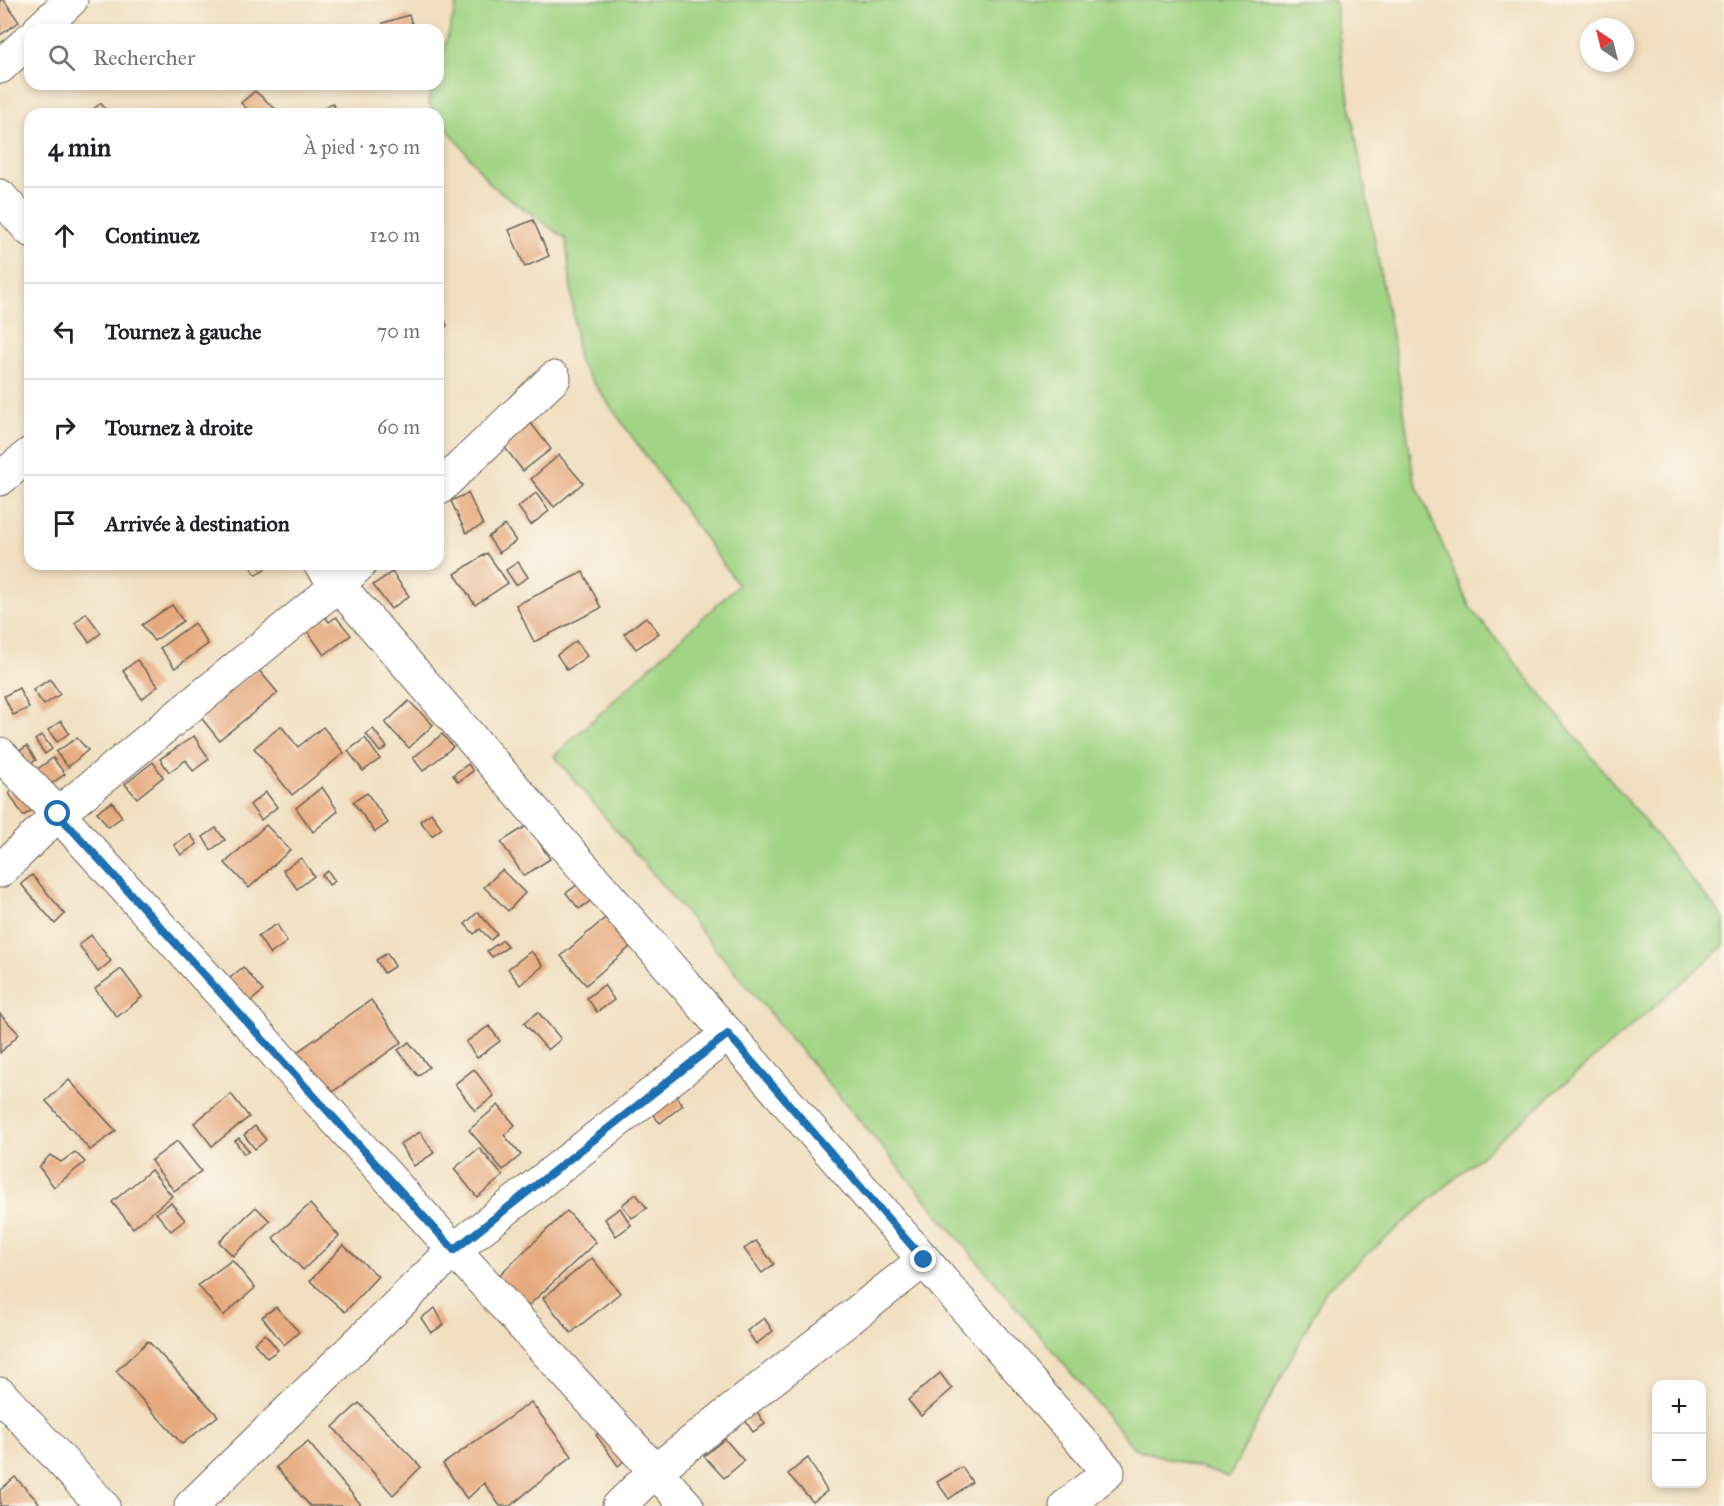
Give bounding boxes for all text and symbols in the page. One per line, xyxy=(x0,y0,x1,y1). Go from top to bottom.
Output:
north arrow xyxy=(1580,18,1634,72)
search box xyxy=(24,24,444,90)
icon: search xyxy=(45,41,78,74)
text: Rechercher xyxy=(93,44,195,71)
text: 4 min xyxy=(48,131,111,163)
text: À pied · 250 m xyxy=(304,135,420,159)
icon: ahead xyxy=(48,219,81,252)
text: Continuez xyxy=(105,222,200,249)
text: 120 m xyxy=(369,223,420,247)
icon: left xyxy=(48,315,81,348)
text: Tournez à gauche xyxy=(105,318,261,345)
text: 70 m xyxy=(377,319,420,343)
icon: right xyxy=(48,411,81,444)
text: Tournez à droite xyxy=(105,414,253,441)
text: 60 m xyxy=(377,415,420,439)
icon: arrive xyxy=(48,507,81,540)
text: Arrivée à destination xyxy=(105,510,290,537)
route start xyxy=(44,800,70,826)
route end xyxy=(910,1246,936,1272)
map controls xyxy=(1652,1380,1706,1488)
button: + xyxy=(1652,1380,1706,1434)
button: − xyxy=(1652,1434,1706,1488)

